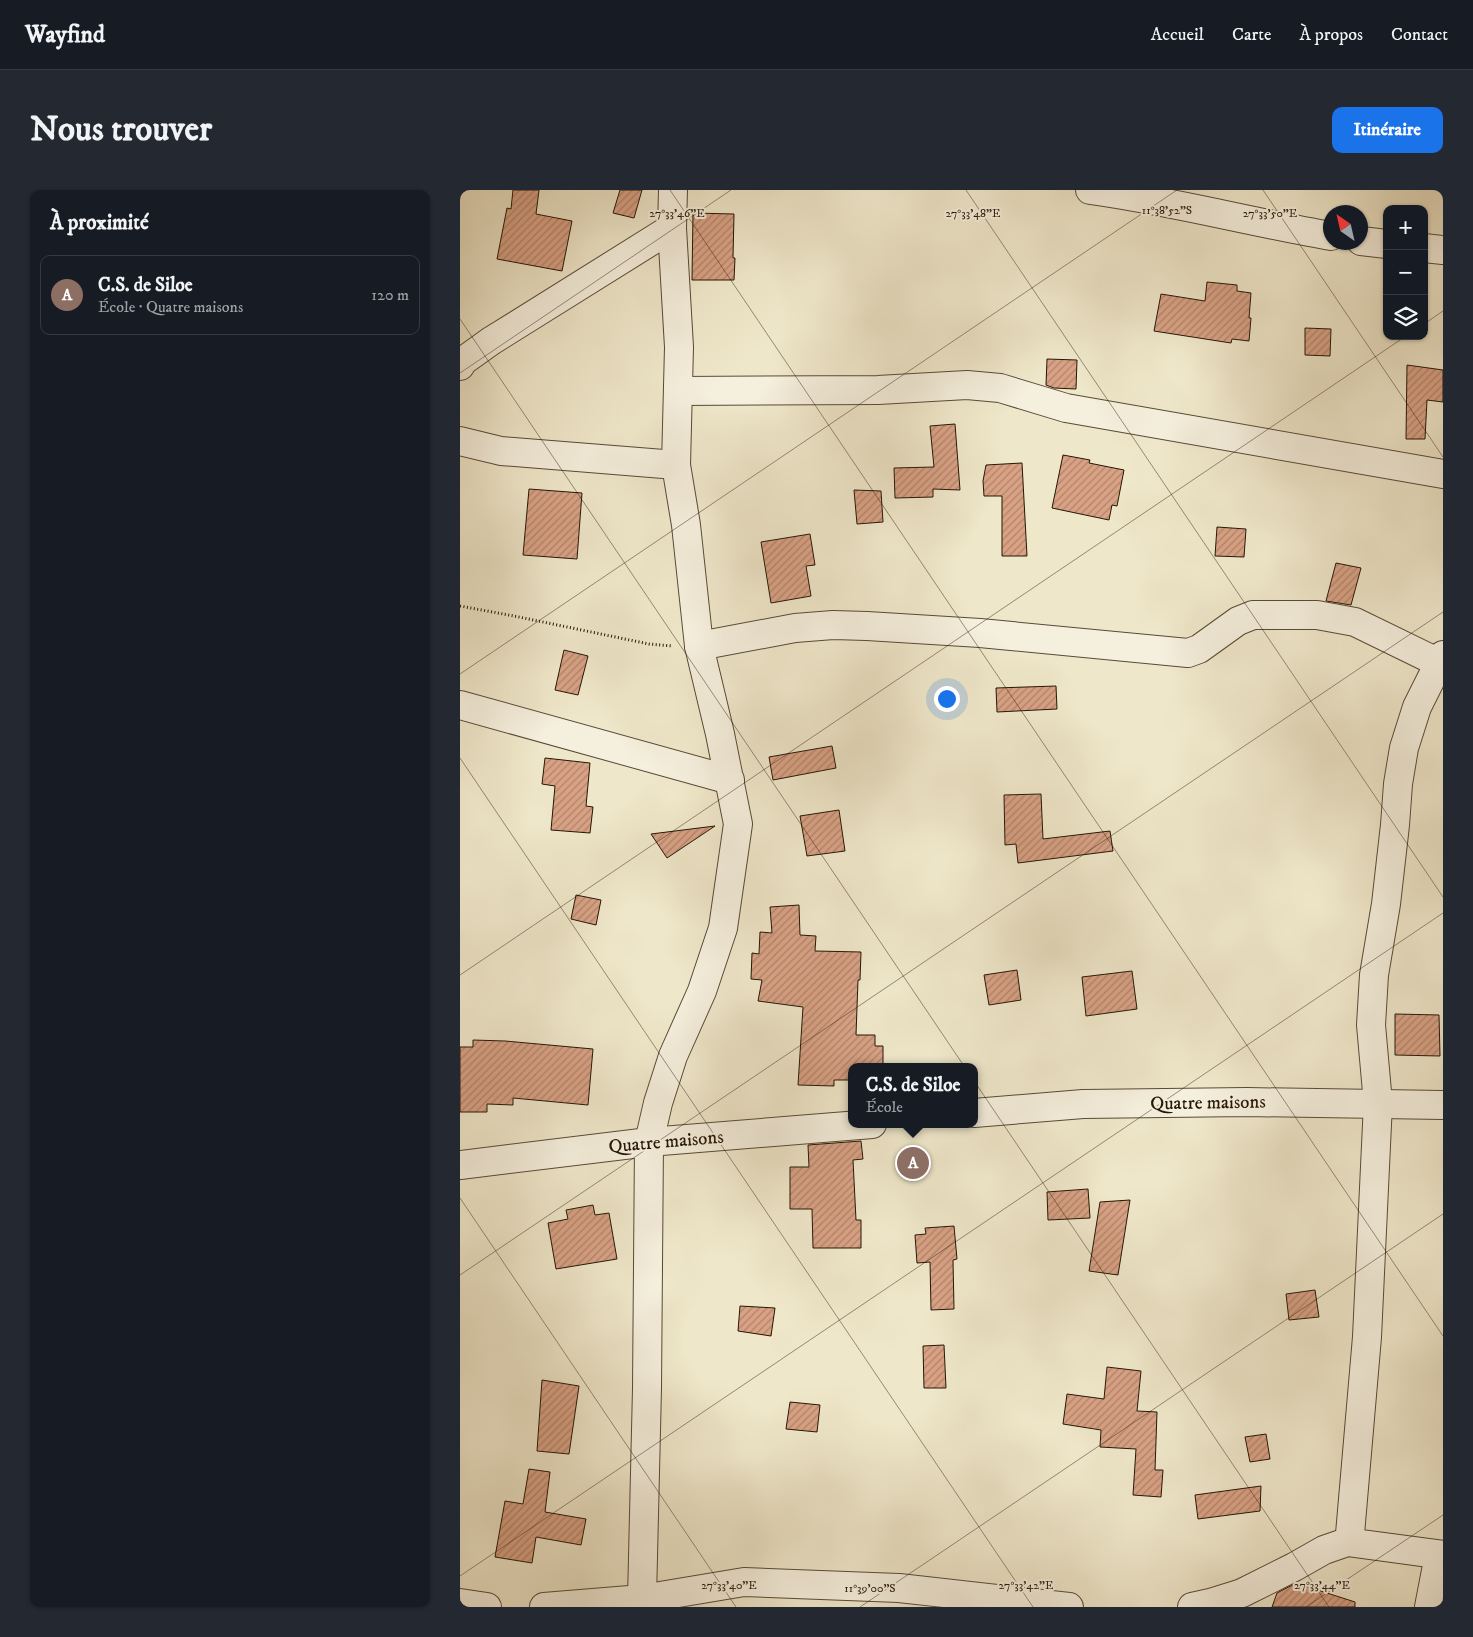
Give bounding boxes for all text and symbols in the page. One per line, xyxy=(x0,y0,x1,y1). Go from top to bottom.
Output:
text: Wayfind xyxy=(25,20,105,50)
text: Accueil xyxy=(1151,24,1204,46)
text: Carte xyxy=(1232,24,1271,46)
text: À propos xyxy=(1299,24,1363,46)
text: Contact xyxy=(1391,24,1448,46)
button: Itinéraire xyxy=(1332,107,1443,153)
text: Nous trouver xyxy=(30,108,212,152)
text: 11°38'52"S xyxy=(1142,203,1192,218)
north arrow xyxy=(1323,205,1368,250)
map controls xyxy=(1383,205,1428,340)
button: + xyxy=(1383,205,1428,250)
text: 27°33'46"E xyxy=(649,206,705,221)
text: 27°33'48"E xyxy=(945,206,1001,221)
text: 27°33'50"E xyxy=(1243,206,1298,221)
text: À proximité xyxy=(50,210,149,236)
button: − xyxy=(1383,250,1428,295)
text: C.S. de Siloe xyxy=(98,274,193,297)
text: A xyxy=(62,285,72,305)
text: 120 m xyxy=(371,285,409,305)
button: layers xyxy=(1383,295,1428,340)
text: École · Quatre maisons xyxy=(98,297,243,317)
your location xyxy=(934,686,960,712)
popup xyxy=(848,1063,978,1128)
text: C.S. de Siloe xyxy=(866,1074,960,1097)
street label: Quatre maisons xyxy=(1150,1090,1266,1116)
text: École xyxy=(866,1097,903,1117)
street label: Quatre maisons xyxy=(607,1126,725,1158)
pin: A xyxy=(897,1144,929,1182)
text: 27°33'40"E xyxy=(701,1578,757,1593)
text: 27°33'42"E xyxy=(998,1578,1054,1593)
text: 27°33'44"E xyxy=(1294,1578,1351,1593)
text: 11°39'00"S xyxy=(844,1581,896,1596)

